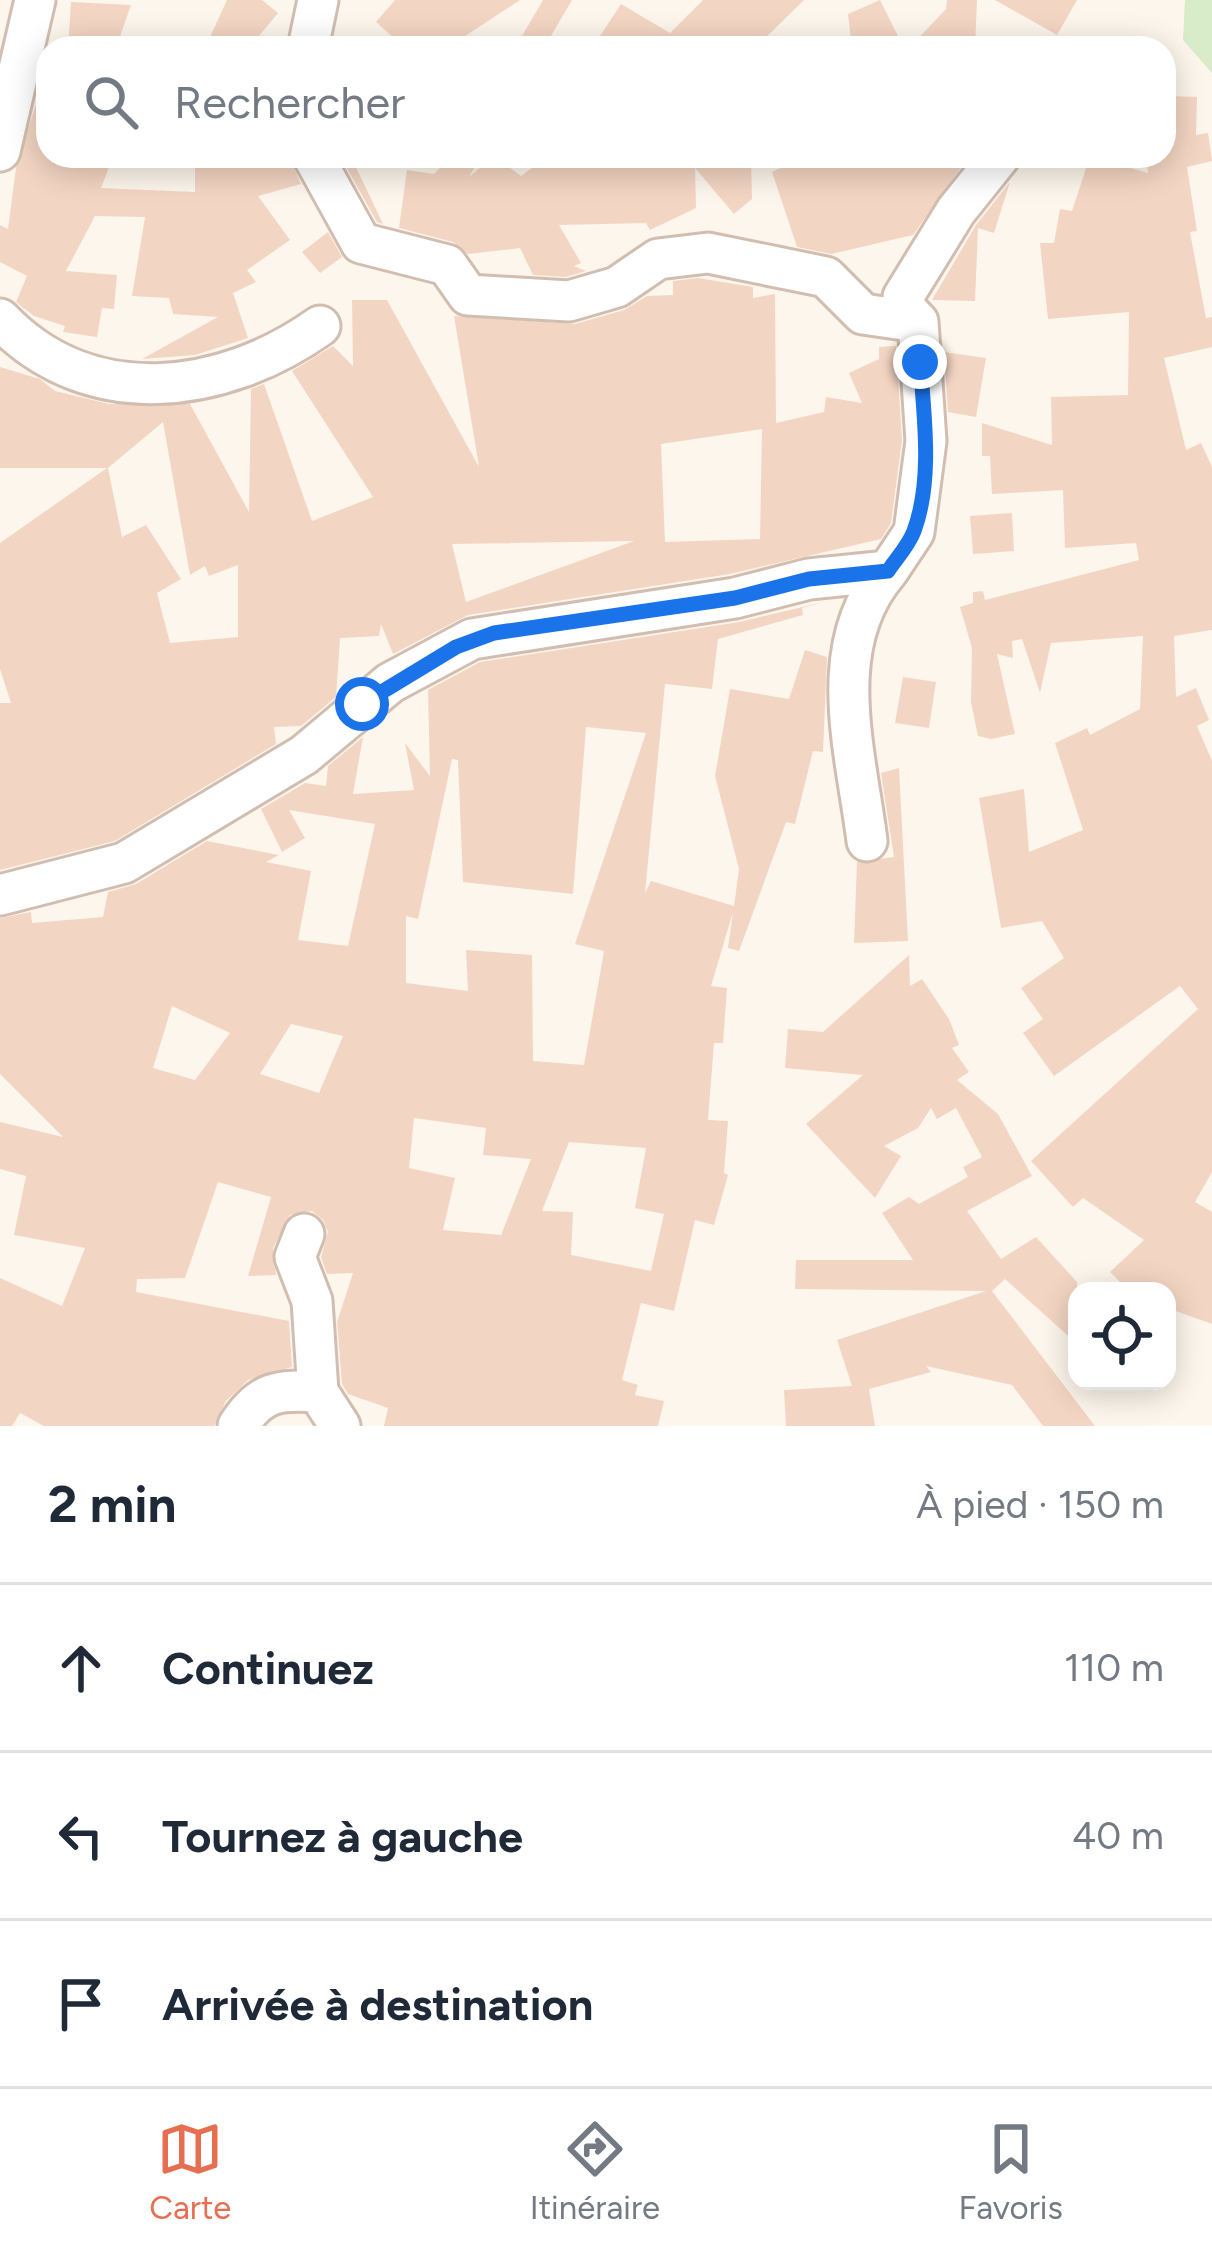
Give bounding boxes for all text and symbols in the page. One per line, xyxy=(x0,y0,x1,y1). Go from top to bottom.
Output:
search box xyxy=(36,36,1176,168)
icon: search xyxy=(78,69,144,135)
text: Rechercher xyxy=(174,75,405,129)
route end xyxy=(893,335,947,389)
route start xyxy=(335,677,389,731)
map controls xyxy=(1068,1282,1176,1390)
button: locate xyxy=(1068,1282,1176,1390)
text: 2 min xyxy=(48,1474,176,1535)
text: À pied · 150 m xyxy=(916,1481,1164,1528)
icon: ahead xyxy=(48,1635,114,1701)
text: Continuez xyxy=(162,1641,374,1695)
text: 110 m xyxy=(1064,1644,1164,1691)
icon: left xyxy=(48,1803,114,1869)
text: Tournez à gauche xyxy=(162,1809,523,1863)
text: 40 m xyxy=(1072,1812,1164,1859)
icon: arrive xyxy=(48,1971,114,2037)
text: Arrivée à destination xyxy=(162,1977,593,2031)
tab: Carte xyxy=(149,2116,231,2227)
tab: Itinéraire xyxy=(530,2116,660,2227)
tab: Favoris xyxy=(958,2116,1063,2227)

